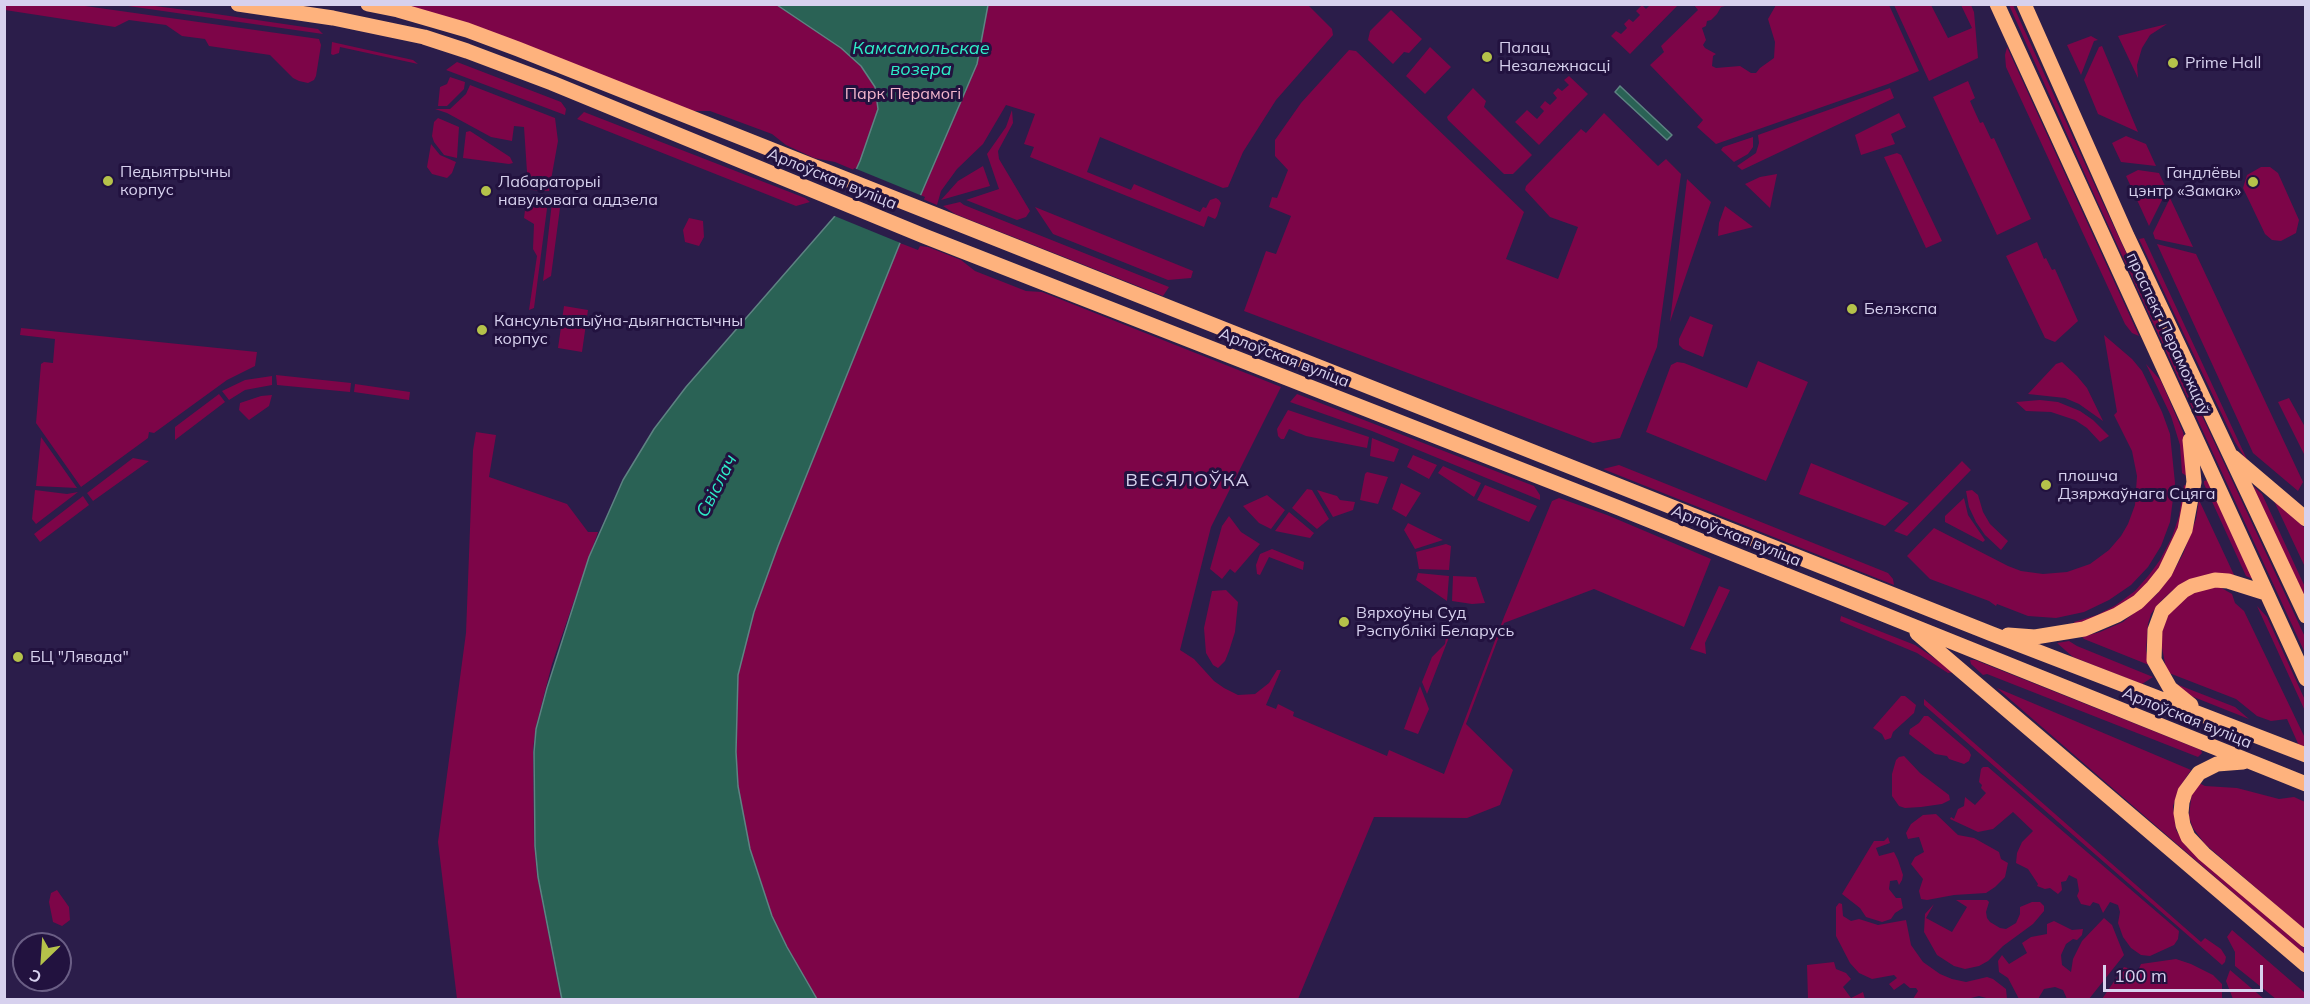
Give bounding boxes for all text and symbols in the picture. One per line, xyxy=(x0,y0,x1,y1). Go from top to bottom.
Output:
water label: Камсамольскае возера xyxy=(852,38,990,80)
place label: Палац Незалежнасці xyxy=(1499,38,1610,76)
marker: Палац Незалежнасці xyxy=(1480,50,1494,64)
place label: Prime Hall xyxy=(2185,53,2261,73)
marker: Prime Hall xyxy=(2166,56,2180,70)
park label: Парк Перамогі xyxy=(845,84,961,104)
street label: Арлоўская вуліца xyxy=(764,144,900,214)
place label: Педыятрычны корпус xyxy=(120,162,231,200)
place label: Гандлёвы цэнтр «Замак» xyxy=(2129,163,2241,201)
place label: Лабараторыі навуковага аддзела xyxy=(498,172,658,210)
marker: Педыятрычны корпус xyxy=(101,174,115,188)
marker: Гандлёвы цэнтр «Замак» xyxy=(2246,175,2260,189)
marker: Лабараторыі навуковага аддзела xyxy=(479,184,493,198)
street label: праспект Пераможцаў xyxy=(2122,250,2214,418)
place label: Белэкспа xyxy=(1864,299,1937,319)
marker: Белэкспа xyxy=(1845,302,1859,316)
place label: Кансультатыўна-дыягнастычны корпус xyxy=(494,311,743,349)
marker: Кансультатыўна-дыягнастычны корпус xyxy=(475,323,489,337)
street label: Арлоўская вуліца xyxy=(1216,324,1352,392)
water label: Свіслач xyxy=(692,451,742,521)
place label: плошча Дзяржаўнага Сцяга xyxy=(2058,466,2216,504)
district label: ВЕСЯЛОЎКА xyxy=(1126,470,1250,492)
marker: плошча Дзяржаўнага Сцяга xyxy=(2039,478,2053,492)
street label: Арлоўская вуліца xyxy=(1668,501,1804,571)
place label: Вярхоўны Суд Рэспублікі Беларусь xyxy=(1356,603,1514,641)
marker: Вярхоўны Суд Рэспублікі Беларусь xyxy=(1337,615,1351,629)
place label: БЦ "Лявада" xyxy=(30,647,129,667)
marker: БЦ "Лявада" xyxy=(11,650,25,664)
street label: Арлоўская вуліца xyxy=(2119,683,2255,753)
north arrow xyxy=(12,932,72,992)
scale bar xyxy=(2106,953,2266,991)
text: 100 m xyxy=(2114,964,2167,987)
text: С xyxy=(26,965,44,988)

